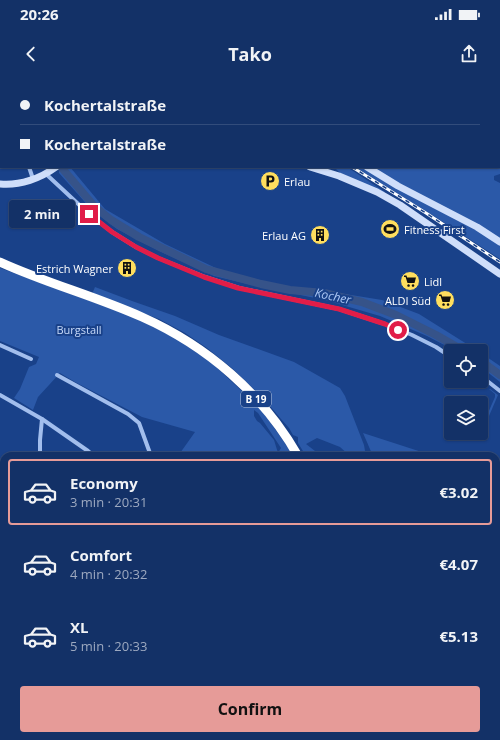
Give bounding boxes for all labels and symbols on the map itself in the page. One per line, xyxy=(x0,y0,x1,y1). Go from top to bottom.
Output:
parking icon: Erlau xyxy=(259,170,281,192)
place label: Erlau xyxy=(284,174,310,189)
callout: 2 min xyxy=(9,200,75,228)
route end xyxy=(80,205,98,223)
sports icon: Fitness First xyxy=(379,218,401,240)
place label: Fitness First xyxy=(404,222,465,237)
building icon: Erlau AG xyxy=(309,224,331,246)
place label: Erlau AG xyxy=(262,228,306,243)
building icon: Estrich Wagner xyxy=(116,257,138,279)
place label: Estrich Wagner xyxy=(36,261,113,276)
supermarket icon: Lidl xyxy=(399,270,421,292)
place label: Lidl xyxy=(424,274,442,289)
water label: Kocher xyxy=(313,284,354,308)
supermarket icon: ALDI Süd xyxy=(434,289,456,311)
place label: ALDI Süd xyxy=(385,293,431,308)
route start xyxy=(389,321,407,339)
park label: Burgstall xyxy=(56,322,102,337)
road number: B 19 xyxy=(241,391,271,407)

